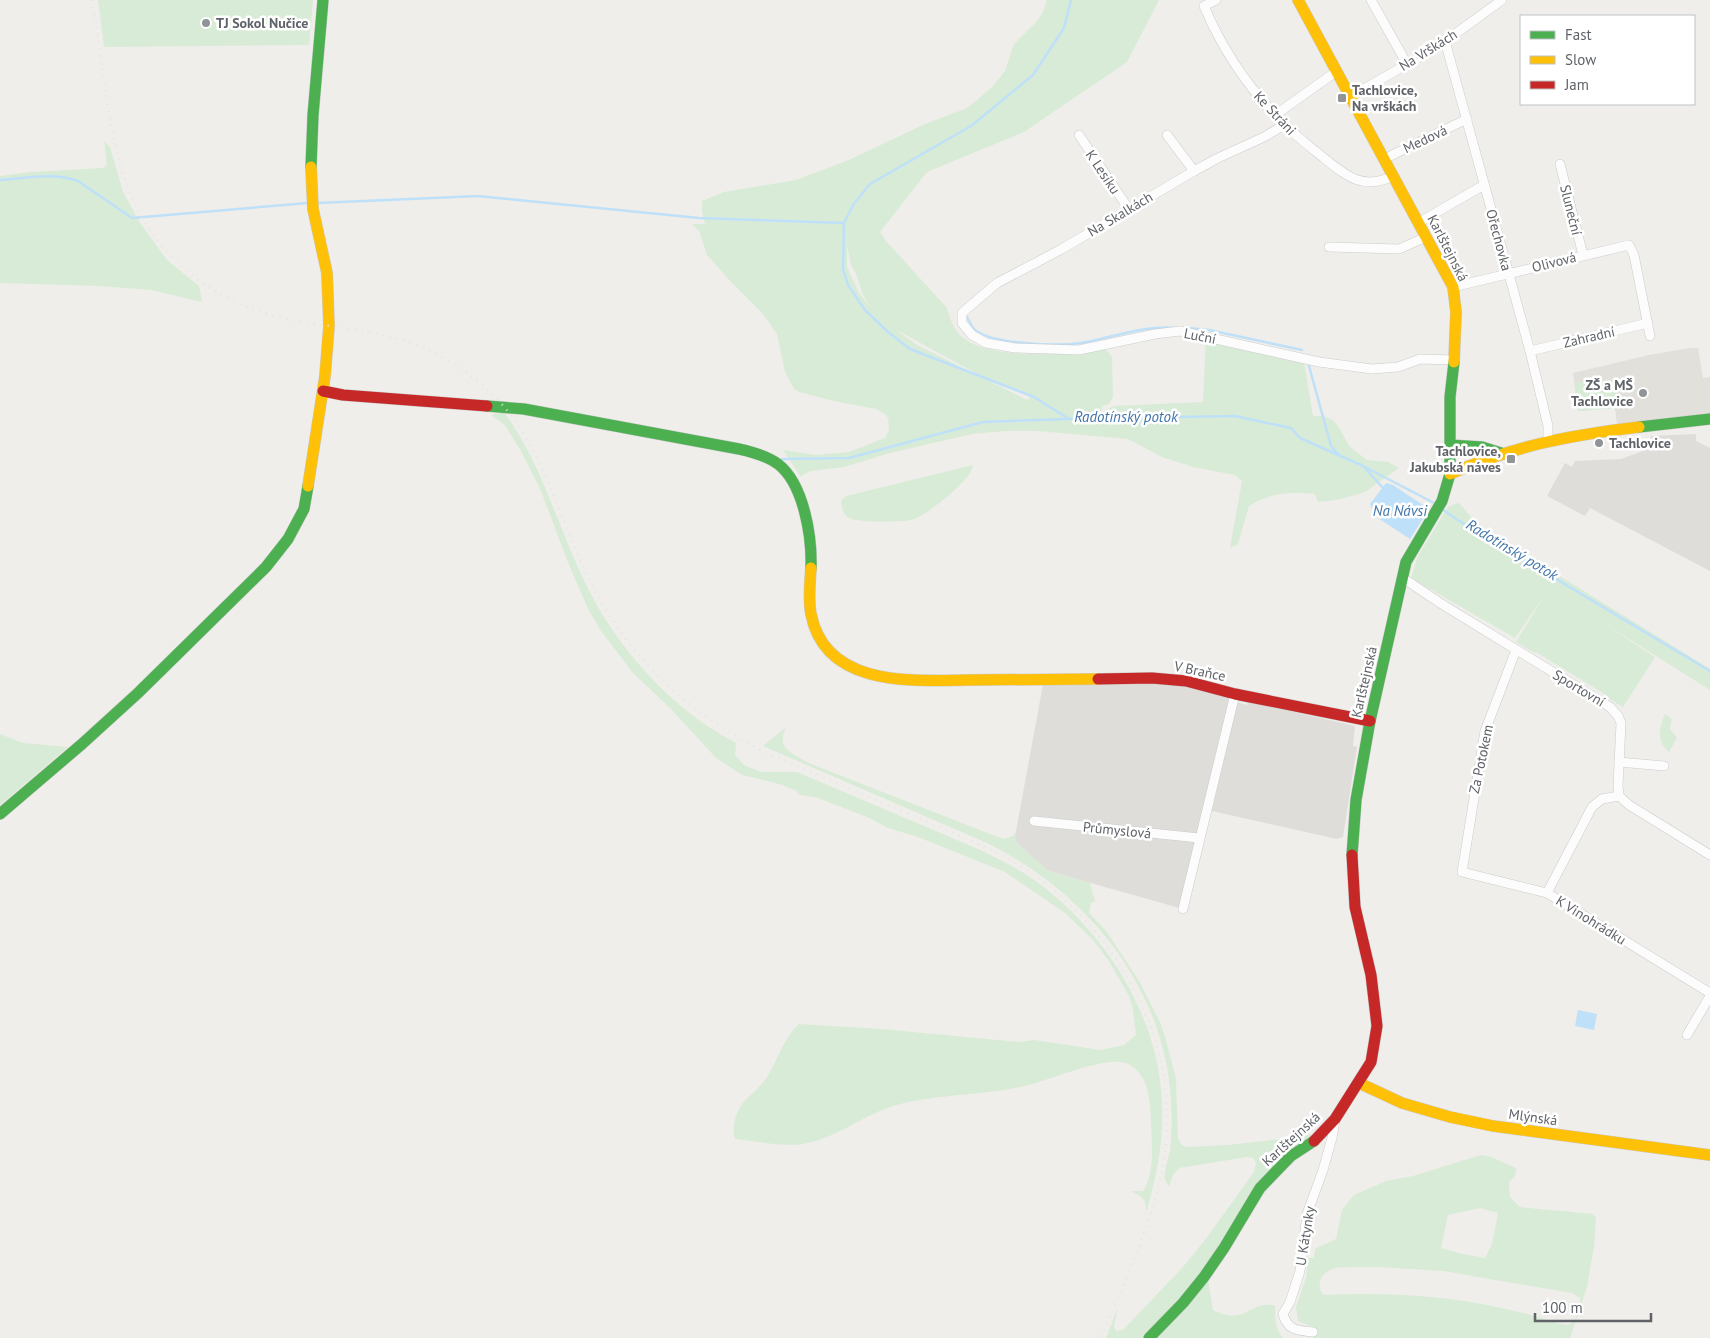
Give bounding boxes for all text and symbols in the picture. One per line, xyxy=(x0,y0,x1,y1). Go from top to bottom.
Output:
place label: TJ Sokol Nučice xyxy=(216,14,308,32)
legend xyxy=(1520,15,1695,105)
marker: TJ Sokol Nučice xyxy=(200,17,212,29)
street label: Na Vrškách xyxy=(1396,25,1460,75)
text: Fast xyxy=(1565,25,1592,44)
text: Slow xyxy=(1565,50,1596,69)
text: Jam xyxy=(1564,75,1589,94)
place label: Tachlovice, Na vrškách xyxy=(1352,81,1418,115)
street label: Ke Stráni xyxy=(1250,87,1300,139)
marker: Tachlovice, Na vrškách xyxy=(1336,92,1348,104)
street label: Medová xyxy=(1400,121,1450,157)
street label: K Lesíku xyxy=(1082,147,1124,197)
street label: Sluneční xyxy=(1556,183,1586,237)
street label: Na Skalkách xyxy=(1084,188,1156,240)
street label: Ořechovka xyxy=(1482,207,1516,273)
street label: Karlštejnská xyxy=(1424,212,1472,284)
street label: Olivová xyxy=(1530,248,1578,276)
street label: Zahradní xyxy=(1561,322,1617,352)
street label: Luční xyxy=(1182,324,1218,348)
place label: ZŠ a MŠ Tachlovice xyxy=(1571,376,1633,410)
marker: ZŠ a MŠ Tachlovice xyxy=(1637,387,1649,399)
water label: Radotínský potok xyxy=(1074,407,1179,426)
place label: Tachlovice xyxy=(1609,434,1671,452)
marker: Tachlovice xyxy=(1593,437,1605,449)
place label: Tachlovice, Jakubská náves xyxy=(1409,442,1501,476)
marker: Tachlovice, Jakubská náves xyxy=(1505,453,1517,465)
water label: Na Návsi xyxy=(1373,501,1428,520)
water label: Radotínský potok xyxy=(1463,515,1563,585)
street label: Karlštejnská xyxy=(1347,645,1381,719)
street label: V Braňce xyxy=(1172,657,1227,685)
street label: Sportovní xyxy=(1550,665,1609,711)
street label: Za Potokem xyxy=(1465,723,1497,795)
street label: Průmyslová xyxy=(1082,817,1152,843)
street label: K Vinohrádku xyxy=(1553,891,1629,949)
street label: Mlýnská xyxy=(1508,1105,1559,1129)
street label: Karlštejnská xyxy=(1258,1108,1324,1170)
street label: U Kátynky xyxy=(1291,1204,1319,1267)
scale bar xyxy=(1535,1290,1651,1322)
text: 100 m xyxy=(1542,1298,1583,1317)

